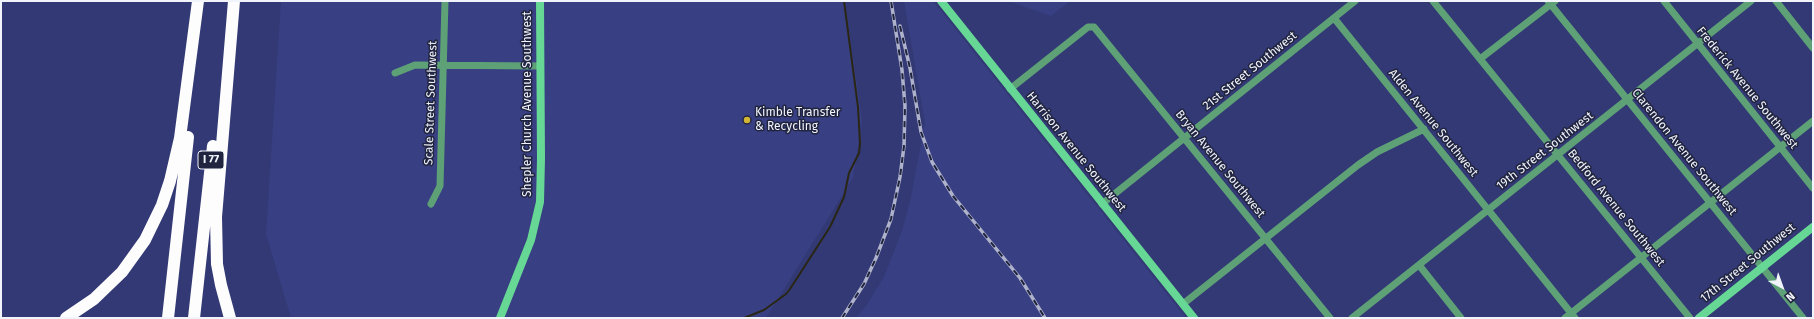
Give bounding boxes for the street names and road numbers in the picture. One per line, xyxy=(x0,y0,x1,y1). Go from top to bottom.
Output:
street label: Shepler Church Avenue Southwest xyxy=(521,11,535,197)
street label: Frederick Avenue Southwest xyxy=(1693,24,1801,152)
street label: 21st Street Southwest xyxy=(1200,29,1300,113)
street label: Scale Street Southwest xyxy=(422,41,440,165)
street label: Alden Avenue Southwest xyxy=(1385,66,1481,180)
street label: Clarendon Avenue Southwest xyxy=(1628,86,1740,218)
street label: Harrison Avenue Southwest xyxy=(1023,89,1129,215)
street label: Bryan Avenue Southwest xyxy=(1172,107,1268,221)
street label: 19th Street Southwest xyxy=(1494,109,1596,193)
street label: Bedford Avenue Southwest xyxy=(1564,147,1668,269)
road number: I 77 xyxy=(198,151,224,169)
street label: 17th Street Southwest xyxy=(1698,220,1798,306)

